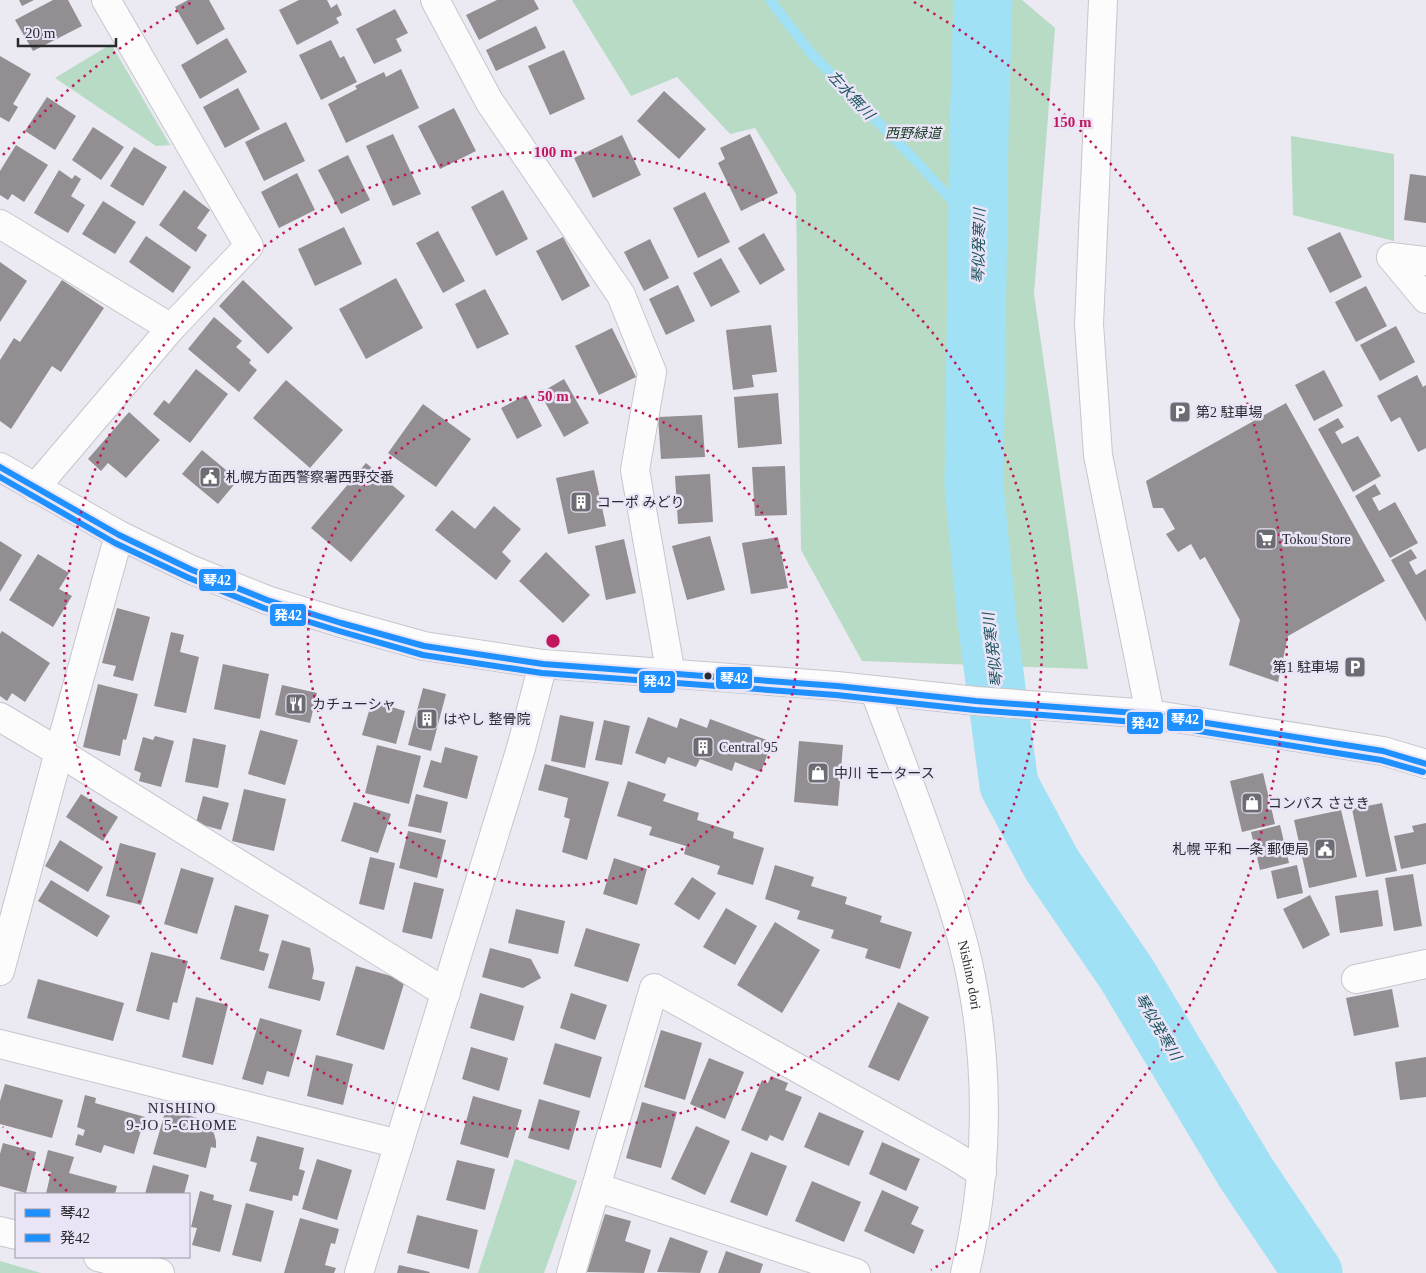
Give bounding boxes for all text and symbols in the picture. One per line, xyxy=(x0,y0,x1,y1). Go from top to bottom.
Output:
scale bar xyxy=(18,15,115,47)
text: 20 m xyxy=(25,25,56,41)
water label: 左水無川 xyxy=(825,68,879,124)
text: 150 m xyxy=(1053,114,1092,130)
park label: 西野緑道 xyxy=(885,126,943,141)
text: 100 m xyxy=(534,144,573,160)
water label: 琴似発寒川 xyxy=(970,206,988,284)
text: 50 m xyxy=(537,388,569,404)
parking icon: 第2 駐車場 xyxy=(1168,400,1192,424)
place label: 第2 駐車場 xyxy=(1196,404,1263,420)
public building icon: 札幌方面西警察署西野交番 xyxy=(198,465,222,489)
place label: 札幌方面西警察署西野交番 xyxy=(226,470,394,485)
building icon: コーポ みどり xyxy=(569,490,593,514)
place label: コーポ みどり xyxy=(597,495,685,510)
supermarket icon: Tokou Store xyxy=(1254,527,1278,551)
place label: Tokou Store xyxy=(1282,532,1351,547)
line badge: 琴42 xyxy=(198,568,237,592)
text: 琴42 xyxy=(203,573,231,588)
line badge: 発42 xyxy=(269,603,307,627)
text: 発42 xyxy=(274,608,302,623)
water label: 琴似発寒川 xyxy=(980,610,1006,688)
centre of rings xyxy=(544,632,562,650)
parking icon: 第1 駐車場 xyxy=(1343,655,1367,679)
place label: 第1 駐車場 xyxy=(1273,659,1339,675)
line badge: 琴42 xyxy=(715,666,753,690)
line badge: 発42 xyxy=(638,670,676,694)
unlabelled marker xyxy=(703,671,713,681)
text: 琴42 xyxy=(720,671,748,686)
text: 発42 xyxy=(643,674,671,689)
restaurant icon: カチューシャ xyxy=(284,692,308,716)
place label: カチューシャ xyxy=(312,697,396,712)
building icon: はやし 整骨院 xyxy=(415,707,439,731)
line badge: 琴42 xyxy=(1166,708,1204,732)
line badge: 発42 xyxy=(1126,711,1164,735)
place label: はやし 整骨院 xyxy=(443,712,531,727)
text: 琴42 xyxy=(1171,712,1199,727)
text: 発42 xyxy=(1131,716,1159,731)
building icon: Central 95 xyxy=(691,735,715,759)
place label: Central 95 xyxy=(719,740,778,755)
shop icon: 中川 モータース xyxy=(806,761,830,785)
place label: 中川 モータース xyxy=(834,766,935,781)
shop icon: コンパス ささき xyxy=(1240,791,1264,815)
place label: コンパス ささき xyxy=(1268,796,1370,811)
public building icon: 札幌 平和 一条 郵便局 xyxy=(1313,837,1337,861)
place label: 札幌 平和 一条 郵便局 xyxy=(1173,842,1309,857)
street label: Nishino dori xyxy=(955,939,984,1011)
water label: 琴似発寒川 xyxy=(1132,991,1185,1065)
district label: NISHINO 9-JO 5-CHOME xyxy=(126,1100,238,1133)
legend xyxy=(15,1193,190,1258)
text: 琴42 xyxy=(60,1205,90,1221)
text: 発42 xyxy=(60,1230,90,1246)

